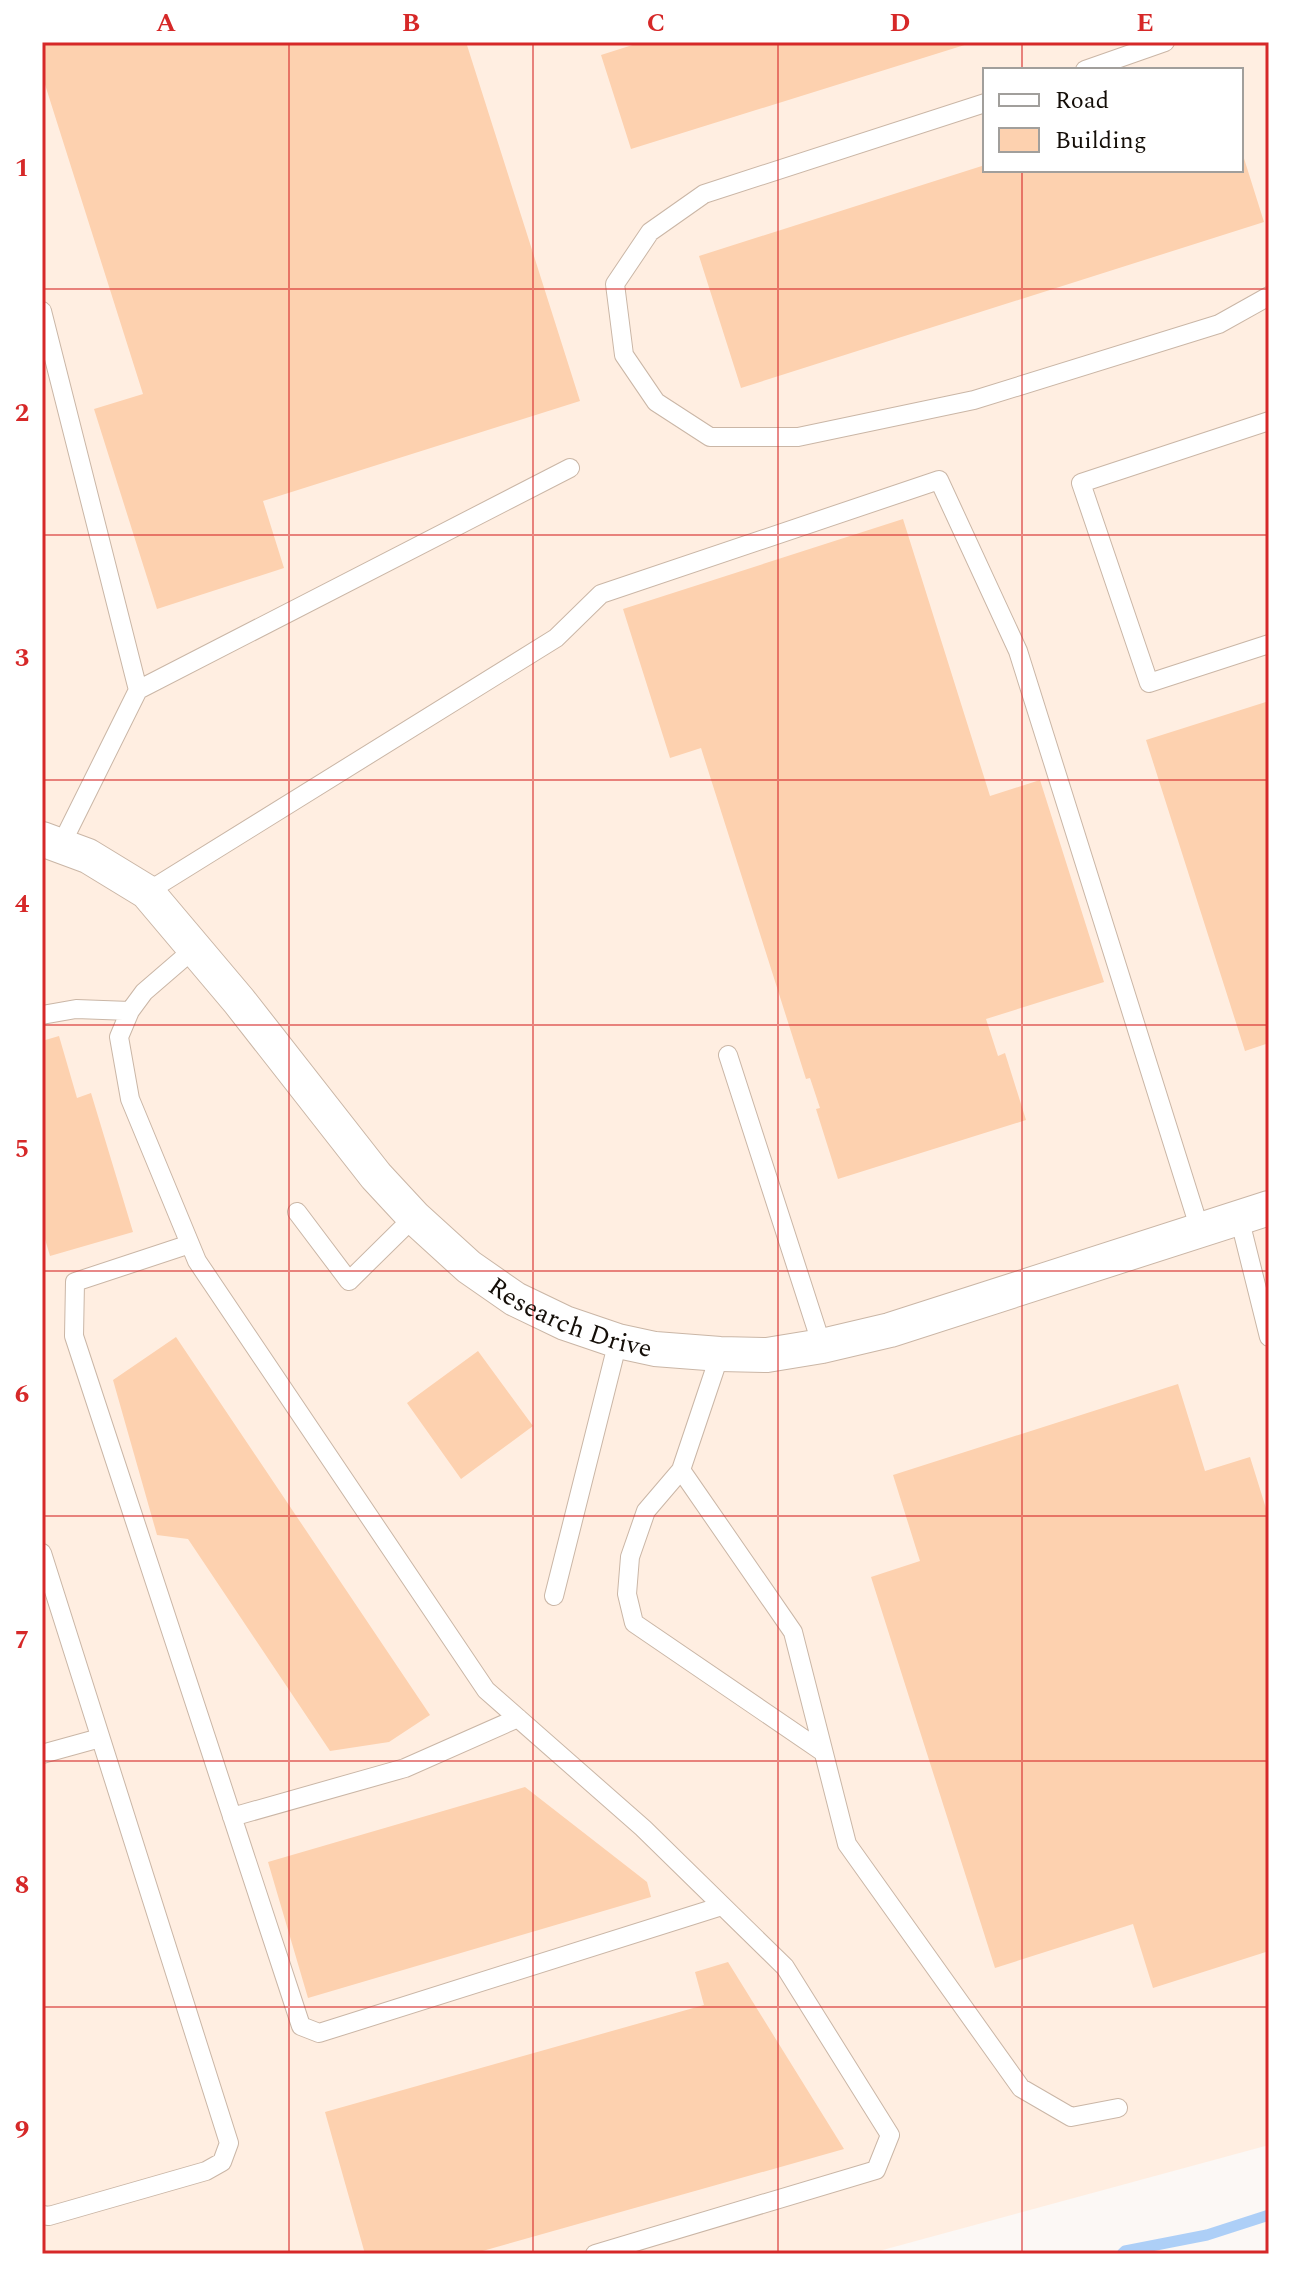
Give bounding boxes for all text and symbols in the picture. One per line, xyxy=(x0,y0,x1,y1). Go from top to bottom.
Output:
text: A xyxy=(156,3,176,43)
text: B xyxy=(402,3,420,43)
text: C xyxy=(647,3,665,43)
text: D xyxy=(890,3,910,43)
text: E xyxy=(1136,3,1154,43)
legend xyxy=(983,68,1243,172)
text: Road xyxy=(1055,83,1109,119)
text: Building xyxy=(1055,123,1147,159)
text: 1 xyxy=(15,148,29,188)
text: 2 xyxy=(15,393,29,433)
text: 3 xyxy=(15,638,29,678)
text: 4 xyxy=(15,884,30,924)
text: 5 xyxy=(15,1129,29,1169)
street label: Research Drive xyxy=(480,1267,656,1369)
text: 6 xyxy=(15,1374,29,1414)
text: 7 xyxy=(15,1620,29,1660)
text: 8 xyxy=(15,1865,29,1905)
text: 9 xyxy=(15,2110,29,2150)

